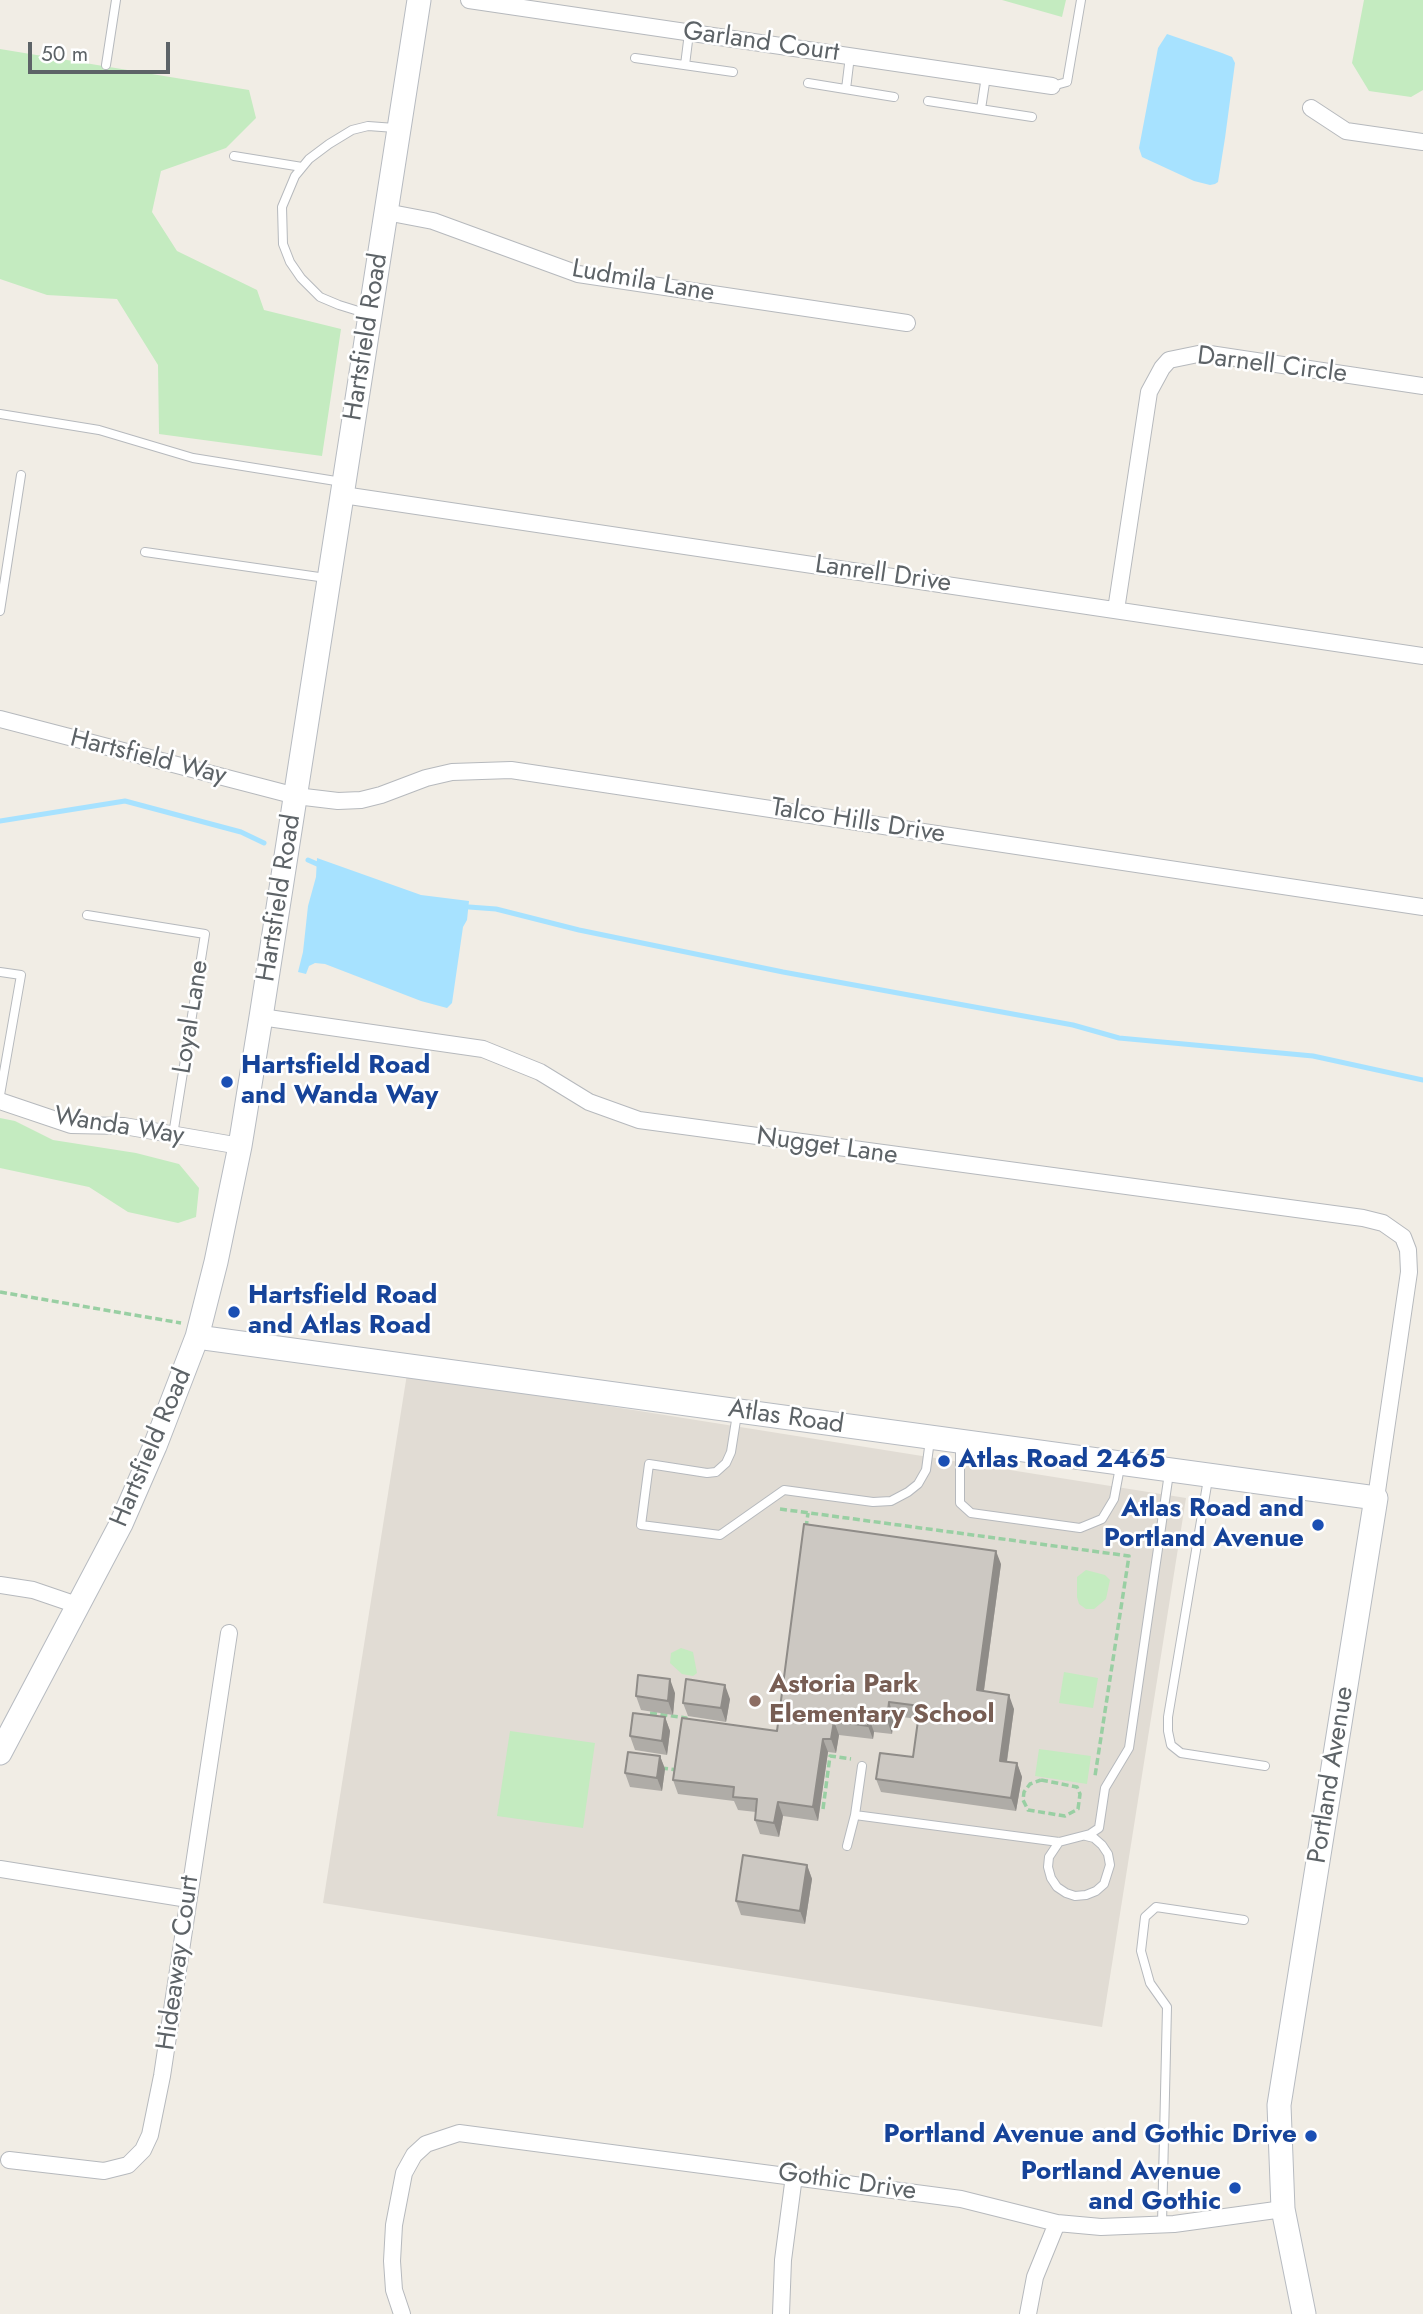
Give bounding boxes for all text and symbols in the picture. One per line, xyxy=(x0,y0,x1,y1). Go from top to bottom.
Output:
street label: Garland Court xyxy=(681,17,841,69)
scale bar xyxy=(32,28,173,72)
text: 50 m xyxy=(41,39,88,69)
street label: Hartsfield Road xyxy=(338,251,396,423)
street label: Ludmila Lane xyxy=(569,254,717,310)
street label: Darnell Circle xyxy=(1195,341,1349,391)
street label: Lanrell Drive xyxy=(813,550,953,600)
street label: Hartsfield Way xyxy=(67,724,229,792)
street label: Talco Hills Drive xyxy=(769,793,947,851)
street label: Hartsfield Road xyxy=(251,812,309,984)
street label: Loyal Lane xyxy=(168,958,216,1076)
place label: Hartsfield Road and Wanda Way xyxy=(241,1051,438,1112)
marker: Hartsfield Road and Wanda Way xyxy=(219,1074,235,1090)
street label: Wanda Way xyxy=(52,1101,186,1153)
street label: Nugget Lane xyxy=(754,1122,900,1172)
place label: Hartsfield Road and Atlas Road xyxy=(248,1281,437,1342)
marker: Hartsfield Road and Atlas Road xyxy=(226,1304,242,1320)
street label: Hartsfield Road xyxy=(105,1364,199,1532)
street label: Atlas Road xyxy=(726,1394,846,1442)
place label: Atlas Road 2465 xyxy=(958,1445,1165,1477)
marker: Atlas Road 2465 xyxy=(936,1453,952,1469)
place label: Atlas Road and Portland Avenue xyxy=(1104,1494,1304,1556)
marker: Atlas Road and Portland Avenue xyxy=(1310,1517,1326,1533)
place label: Astoria Park Elementary School xyxy=(769,1670,994,1732)
street label: Portland Avenue xyxy=(1303,1684,1361,1866)
marker: Astoria Park Elementary School xyxy=(747,1693,763,1709)
street label: Hideaway Court xyxy=(151,1874,207,2052)
place label: Portland Avenue and Gothic Drive xyxy=(884,2120,1297,2152)
marker: Portland Avenue and Gothic Drive xyxy=(1303,2128,1319,2144)
place label: Portland Avenue and Gothic xyxy=(1021,2157,1221,2218)
street label: Gothic Drive xyxy=(776,2158,918,2208)
marker: Portland Avenue and Gothic xyxy=(1227,2180,1243,2196)

